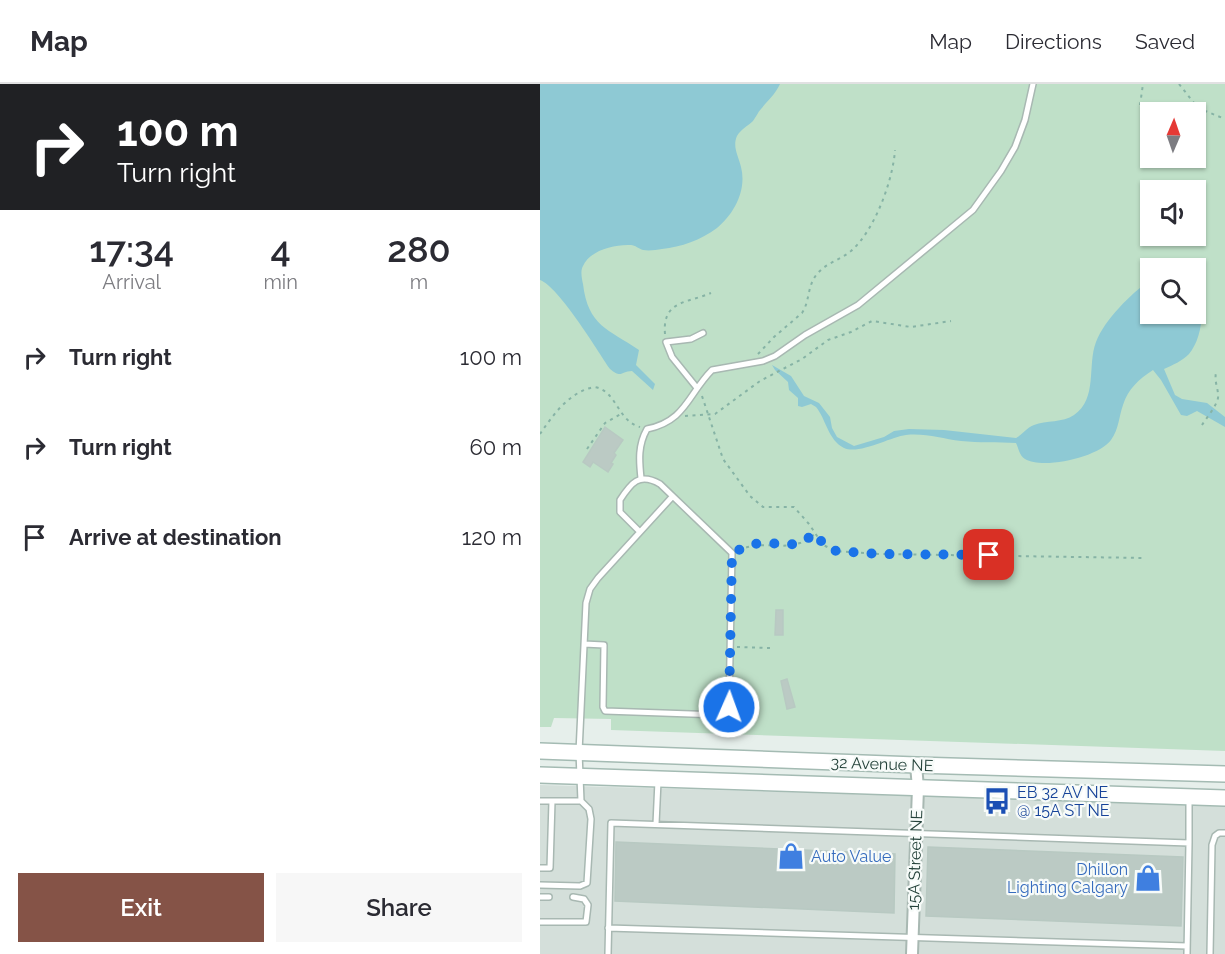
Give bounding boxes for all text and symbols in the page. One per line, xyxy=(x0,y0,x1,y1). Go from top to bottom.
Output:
text: Map xyxy=(30,25,88,58)
text: Map xyxy=(929,29,972,54)
text: Directions xyxy=(1005,29,1102,54)
text: Saved xyxy=(1135,29,1195,54)
north arrow xyxy=(1140,102,1206,168)
map controls xyxy=(1140,102,1206,324)
text: 100 m xyxy=(117,107,239,156)
icon: right xyxy=(18,108,96,186)
text: Turn right xyxy=(117,157,236,188)
button: sound xyxy=(1140,180,1206,246)
text: 17:34 xyxy=(89,228,174,270)
text: 4 xyxy=(270,228,291,270)
text: 280 xyxy=(387,228,451,270)
button: search xyxy=(1140,258,1206,324)
text: Arrival xyxy=(102,270,161,294)
text: min xyxy=(263,270,298,294)
text: m xyxy=(410,270,428,294)
icon: right xyxy=(18,341,51,374)
text: Turn right xyxy=(69,344,172,370)
text: 100 m xyxy=(460,344,522,370)
icon: right xyxy=(18,431,51,464)
text: Turn right xyxy=(69,434,172,460)
text: 60 m xyxy=(469,434,522,460)
icon: arrive xyxy=(18,521,51,554)
text: Arrive at destination xyxy=(69,524,282,550)
text: 120 m xyxy=(462,524,522,550)
pin xyxy=(963,529,1014,580)
icon: arrive xyxy=(972,538,1005,571)
position arrow xyxy=(697,675,761,739)
street label: 32 Avenue NE xyxy=(830,753,934,775)
place label: EB 32 AV NE @ 15A ST NE xyxy=(1017,783,1110,820)
bus stop icon: EB 32 AV NE @ 15A ST NE xyxy=(982,786,1012,816)
street label: 15A Street NE xyxy=(904,809,926,911)
shop icon: Auto Value xyxy=(776,841,806,871)
place label: Auto Value xyxy=(811,847,891,866)
place label: Dhillon Lighting Calgary xyxy=(1007,860,1128,897)
shop icon: Dhillon Lighting Calgary xyxy=(1133,863,1163,893)
button: Exit xyxy=(18,873,264,942)
button: Share xyxy=(276,873,522,942)

